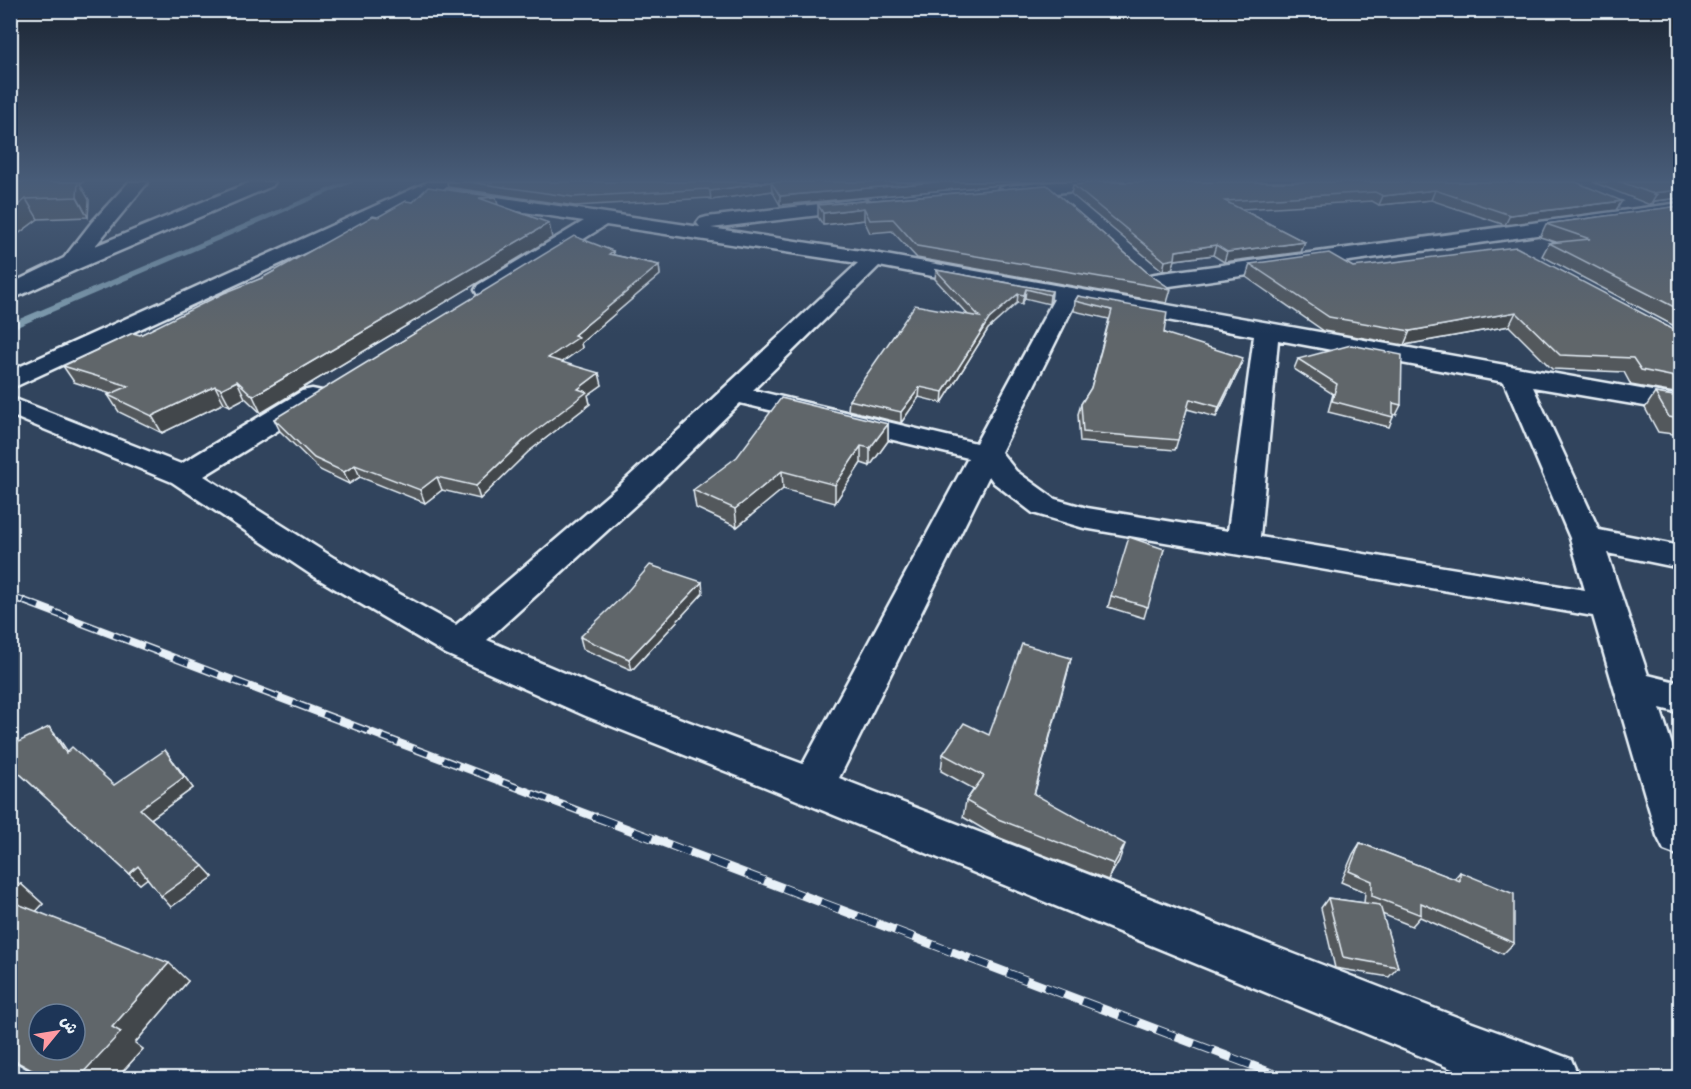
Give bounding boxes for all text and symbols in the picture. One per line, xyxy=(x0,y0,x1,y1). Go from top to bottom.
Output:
north arrow xyxy=(27,1002,87,1062)
text: ش xyxy=(55,1012,82,1038)

